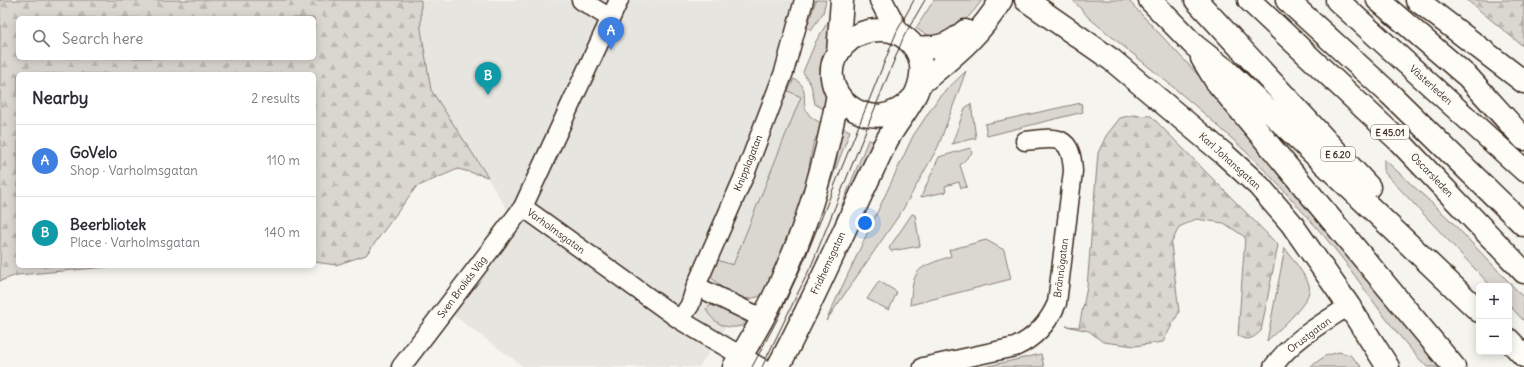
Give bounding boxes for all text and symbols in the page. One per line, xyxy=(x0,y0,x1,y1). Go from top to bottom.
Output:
search box xyxy=(16,16,316,60)
pin: A xyxy=(598,17,624,50)
icon: search xyxy=(30,27,52,49)
text: Search here xyxy=(62,29,143,48)
pin: B xyxy=(475,62,501,95)
street label: Västerleden xyxy=(1407,62,1455,108)
text: Nearby xyxy=(32,87,88,109)
text: 2 results xyxy=(251,90,300,107)
road number: E 45.01 xyxy=(1371,125,1409,139)
street label: Karl Johansgatan xyxy=(1196,130,1264,192)
street label: Knipplagatan xyxy=(731,133,765,193)
text: GoVelo xyxy=(70,143,117,162)
road number: E 6.20 xyxy=(1321,147,1355,161)
street label: Oscarsleden xyxy=(1408,150,1456,200)
text: A xyxy=(41,152,49,169)
text: 110 m xyxy=(267,152,300,169)
text: Shop · Varholmsgatan xyxy=(70,162,198,179)
street label: Varholmsgatan xyxy=(524,206,588,257)
your location xyxy=(855,213,875,233)
text: Beerbliotek xyxy=(70,215,146,234)
text: B xyxy=(41,224,49,241)
text: 140 m xyxy=(264,224,300,241)
street label: Fridhemsgatan xyxy=(808,229,848,297)
text: Place · Varholmsgatan xyxy=(70,234,200,251)
street label: Brännögatan xyxy=(1051,237,1071,298)
street label: Sven Brolids Väg xyxy=(434,253,490,321)
map controls xyxy=(1476,283,1512,355)
button: + xyxy=(1476,283,1512,319)
street label: Orustgatan xyxy=(1284,314,1334,356)
button: − xyxy=(1476,319,1512,355)

